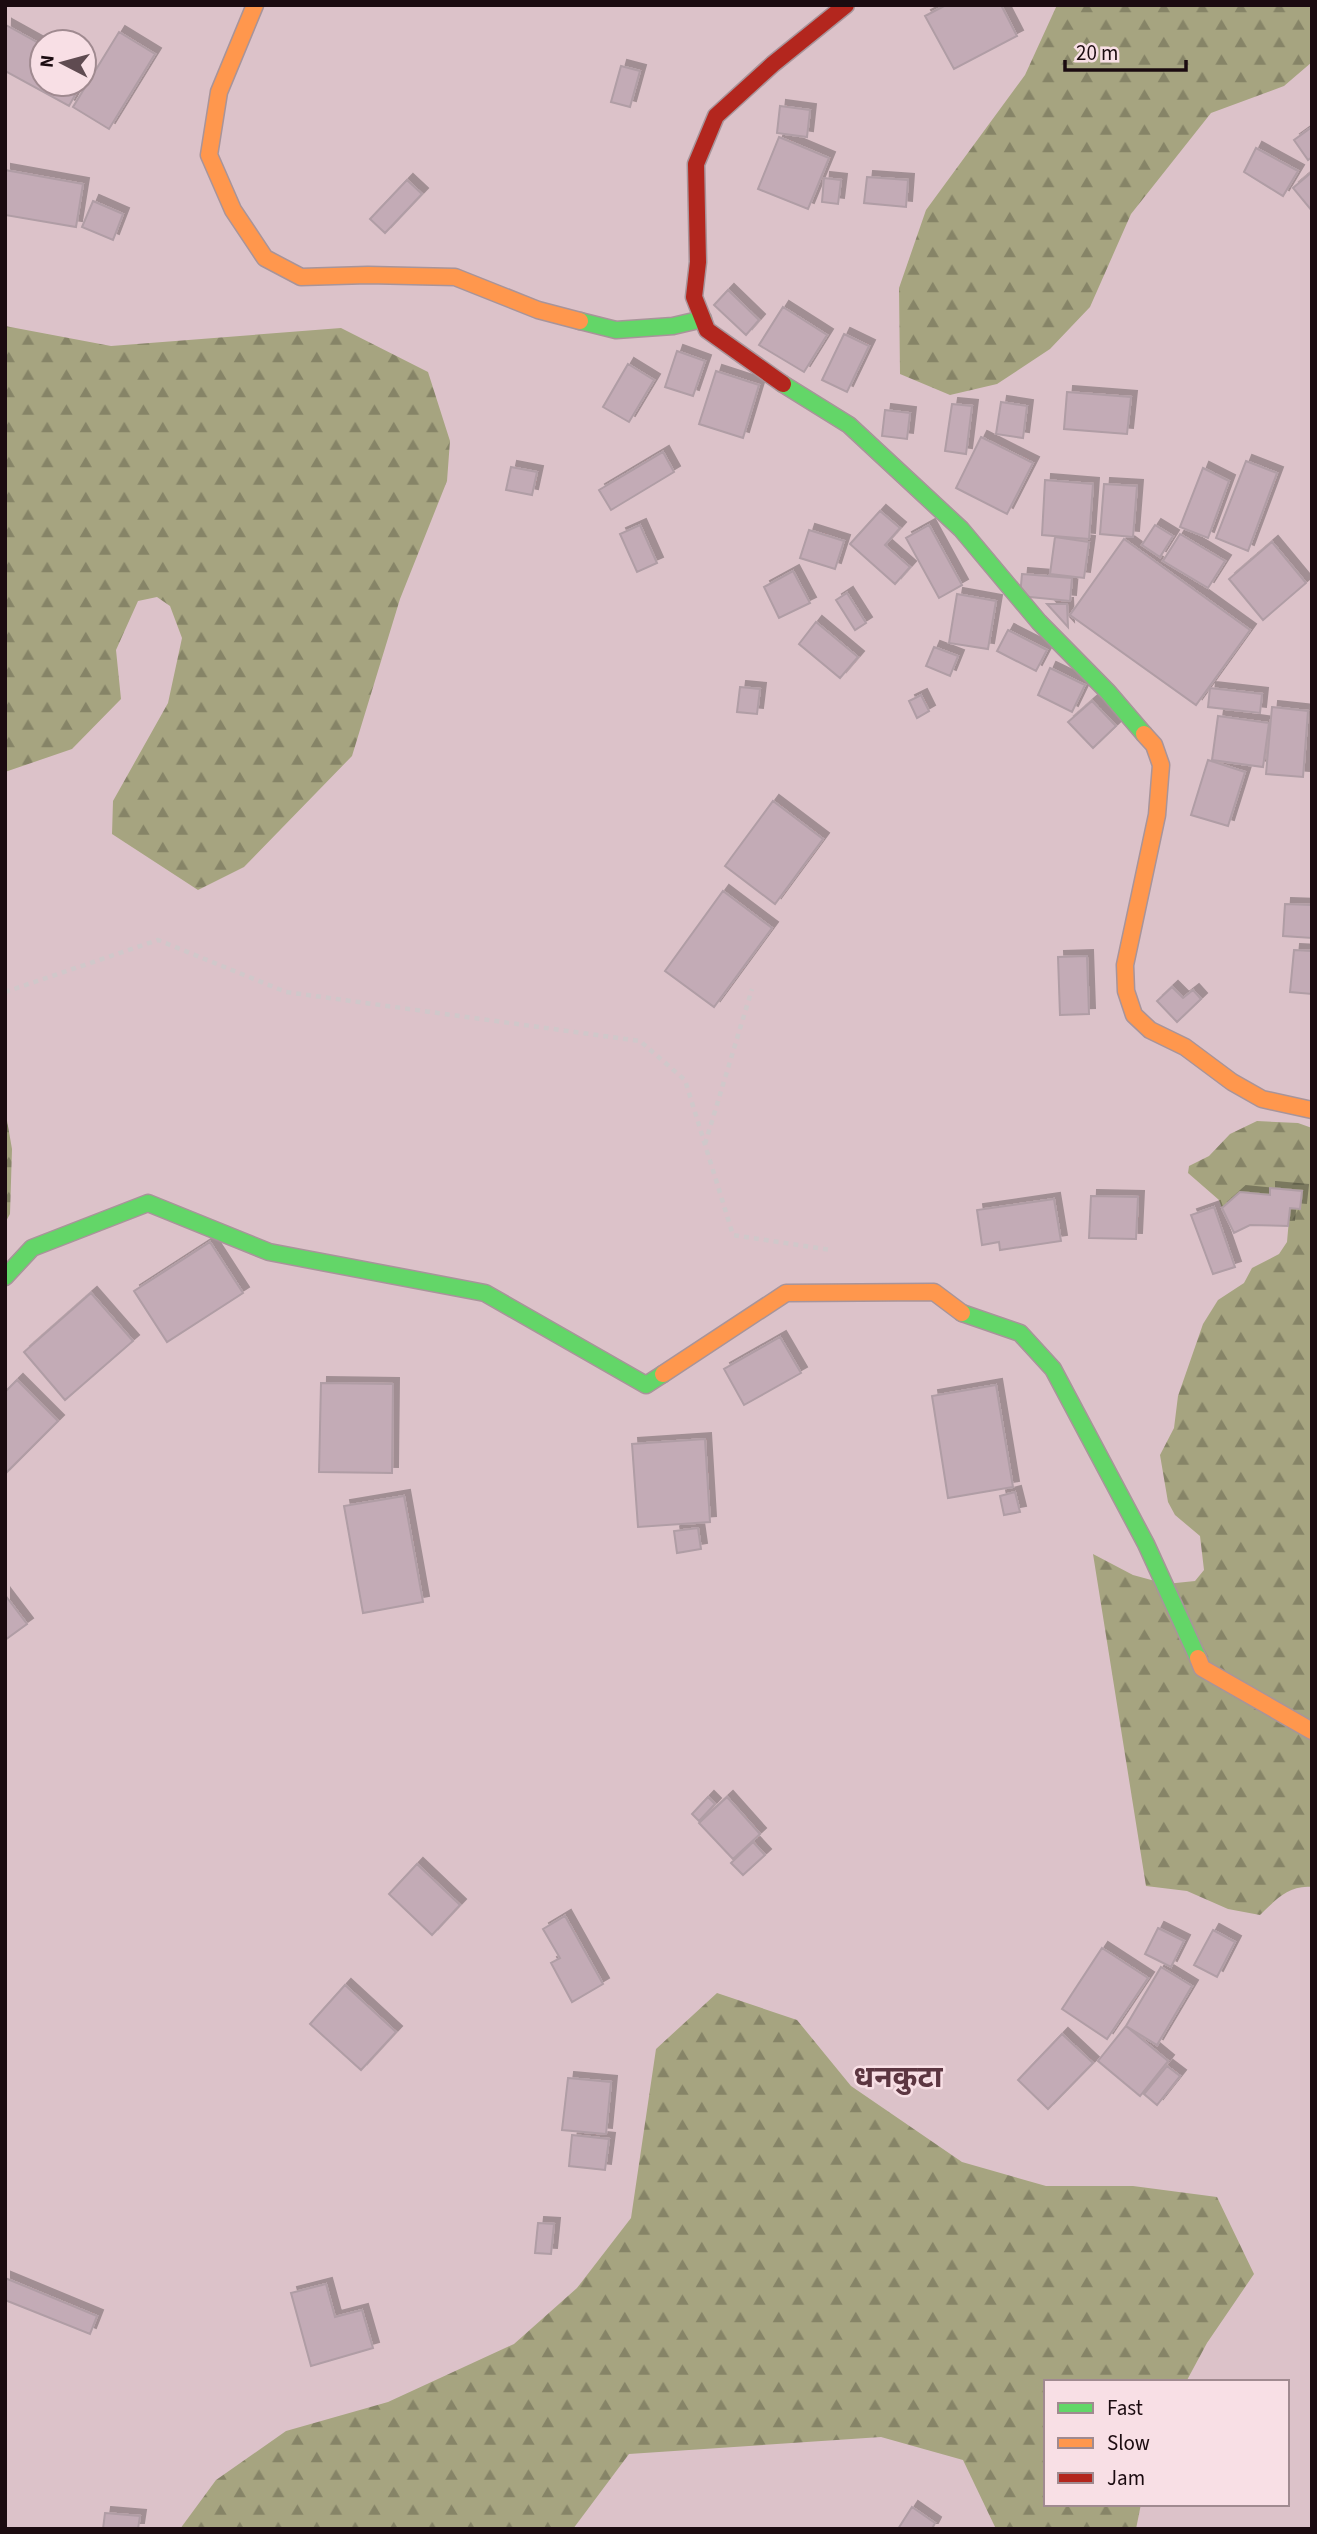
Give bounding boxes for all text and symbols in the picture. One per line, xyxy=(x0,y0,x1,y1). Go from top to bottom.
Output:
north arrow xyxy=(28,28,98,98)
scale bar xyxy=(1065,28,1186,72)
text: 20 m xyxy=(1076,38,1118,68)
text: N xyxy=(33,54,62,69)
district label: धनकुटा xyxy=(854,2056,944,2099)
legend xyxy=(1044,2380,1289,2506)
text: Fast xyxy=(1107,2393,1143,2423)
text: Slow xyxy=(1107,2428,1150,2458)
text: Jam xyxy=(1107,2463,1145,2493)

